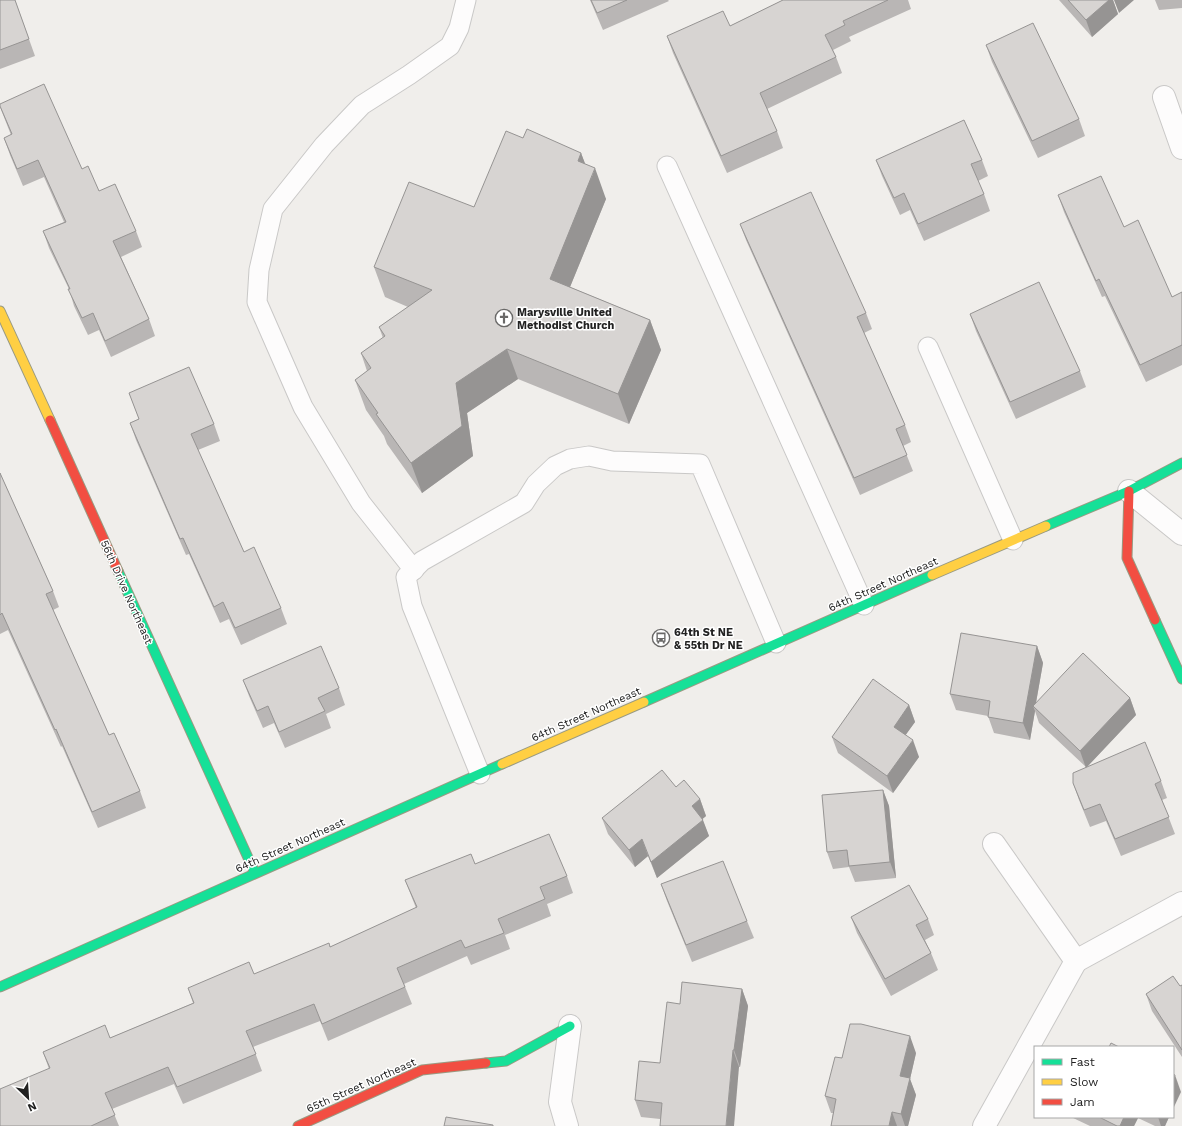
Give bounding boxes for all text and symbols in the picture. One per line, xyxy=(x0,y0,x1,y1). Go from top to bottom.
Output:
place label: Marysville United Methodist Church xyxy=(517,306,615,332)
church icon: Marysville United Methodist Church xyxy=(494,308,514,328)
street label: 56th Drive Northeast xyxy=(98,538,156,647)
street label: 64th Street Northeast xyxy=(826,554,940,615)
place label: 64th St NE & 55th Dr NE xyxy=(674,626,743,652)
bus stop icon: 64th St NE & 55th Dr NE xyxy=(651,628,671,648)
street label: 64th Street Northeast xyxy=(529,684,643,745)
street label: 64th Street Northeast xyxy=(233,815,347,876)
legend xyxy=(1034,1046,1174,1118)
street label: 65th Street Northeast xyxy=(305,1055,418,1115)
text: Fast xyxy=(1070,1055,1095,1069)
text: Slow xyxy=(1070,1075,1098,1089)
north arrow xyxy=(8,1078,48,1118)
text: Jam xyxy=(1070,1095,1095,1109)
text: N xyxy=(26,1099,38,1114)

